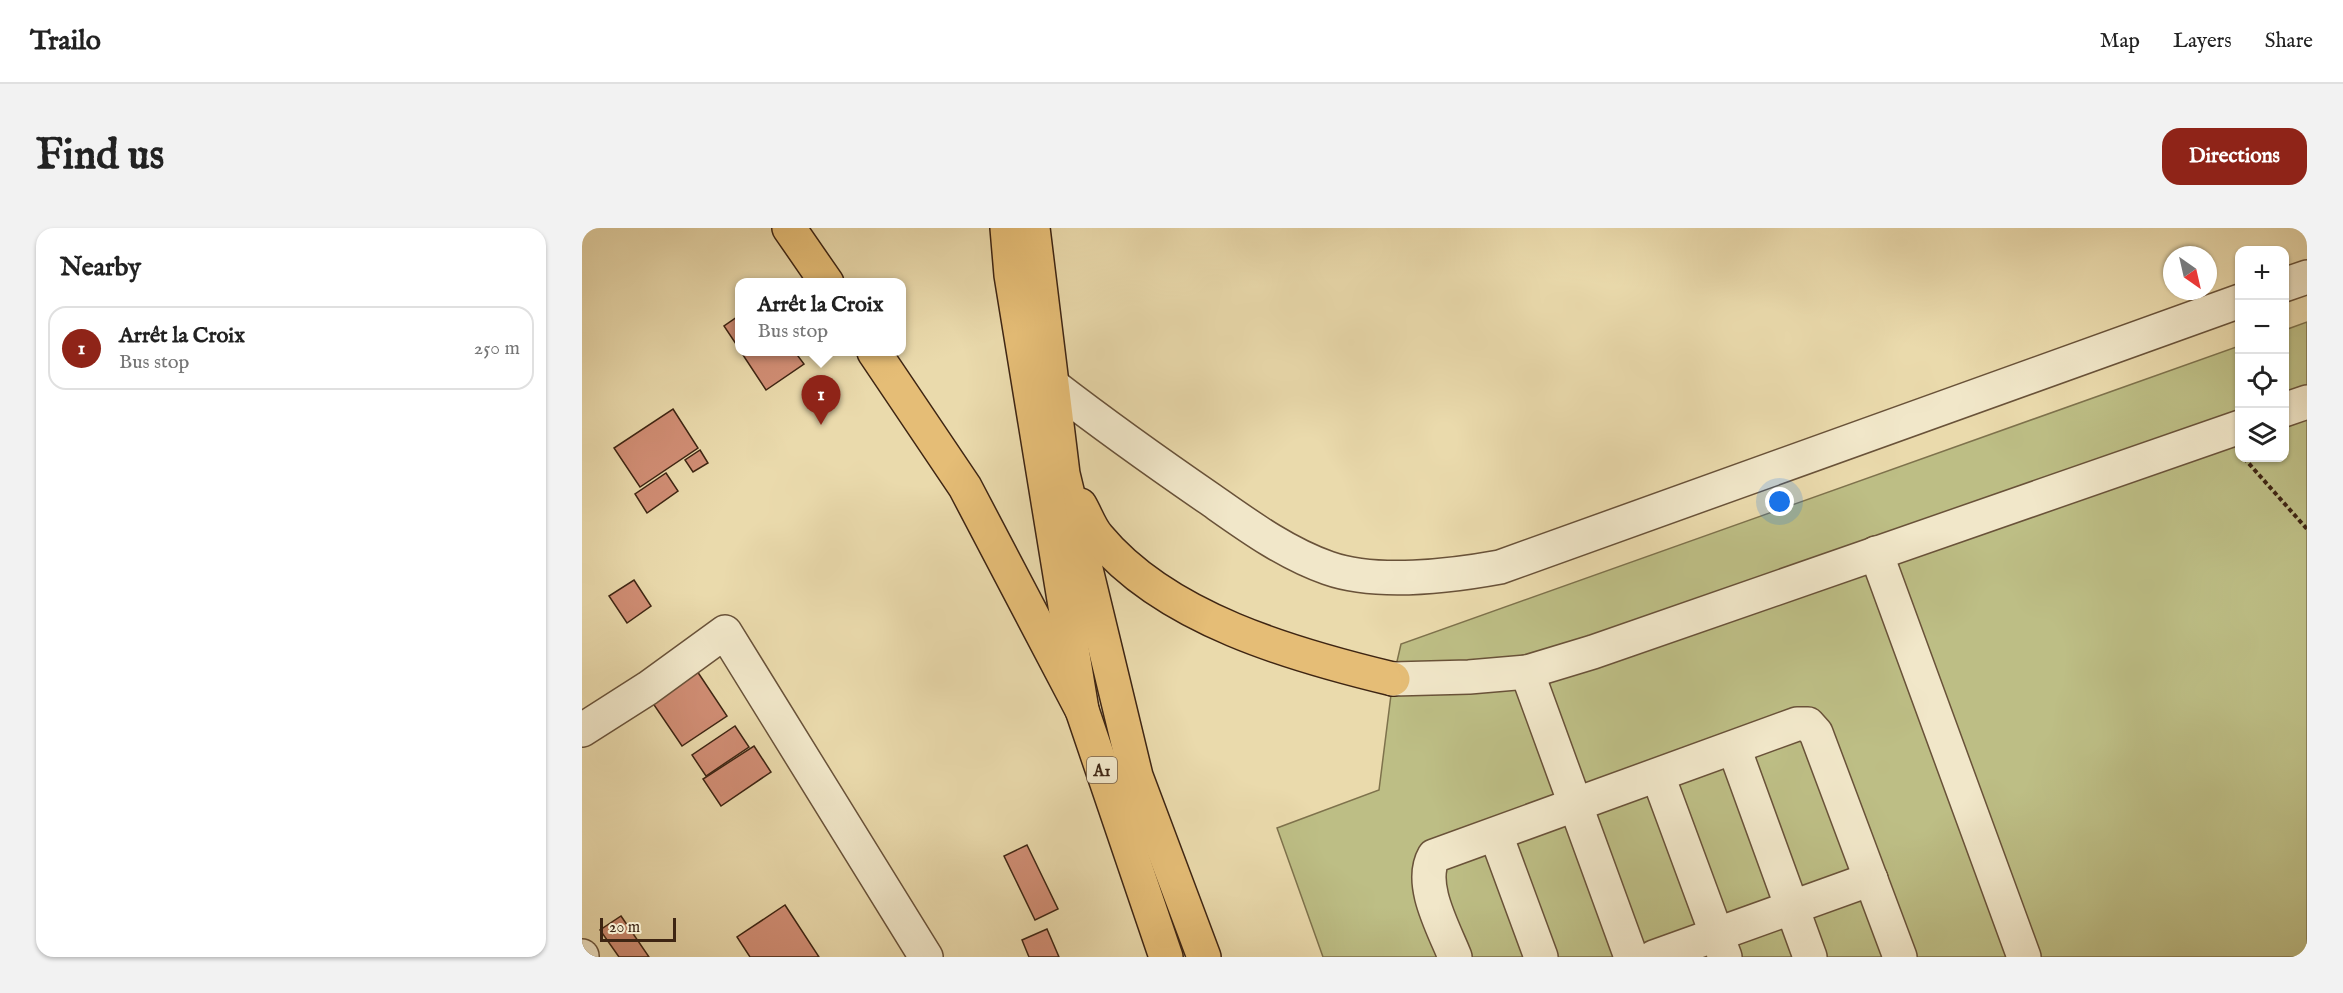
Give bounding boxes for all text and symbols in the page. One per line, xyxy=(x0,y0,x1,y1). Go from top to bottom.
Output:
text: Trailo xyxy=(30,24,101,59)
text: Map xyxy=(2100,28,2140,55)
text: Layers xyxy=(2173,28,2232,55)
text: Share xyxy=(2265,28,2313,55)
button: Directions xyxy=(2162,128,2307,185)
text: Find us xyxy=(36,130,164,183)
north arrow xyxy=(2163,246,2217,300)
map controls xyxy=(2235,246,2289,462)
button: + xyxy=(2235,246,2289,300)
text: Nearby xyxy=(60,251,141,284)
popup xyxy=(735,278,906,356)
text: Arrêt la Croix xyxy=(758,291,883,319)
button: − xyxy=(2235,300,2289,354)
text: Bus stop xyxy=(758,319,828,344)
text: Arrêt la Croix xyxy=(119,322,245,350)
text: 1 xyxy=(78,336,85,361)
text: 250 m xyxy=(474,336,520,361)
text: Bus stop xyxy=(119,350,189,375)
button: locate xyxy=(2235,354,2289,408)
pin: 1 xyxy=(802,376,840,425)
button: layers xyxy=(2235,408,2289,462)
your location xyxy=(1765,487,1794,516)
road number: A1 xyxy=(1087,757,1117,783)
scale bar xyxy=(600,915,676,942)
text: 20 m xyxy=(609,918,640,938)

